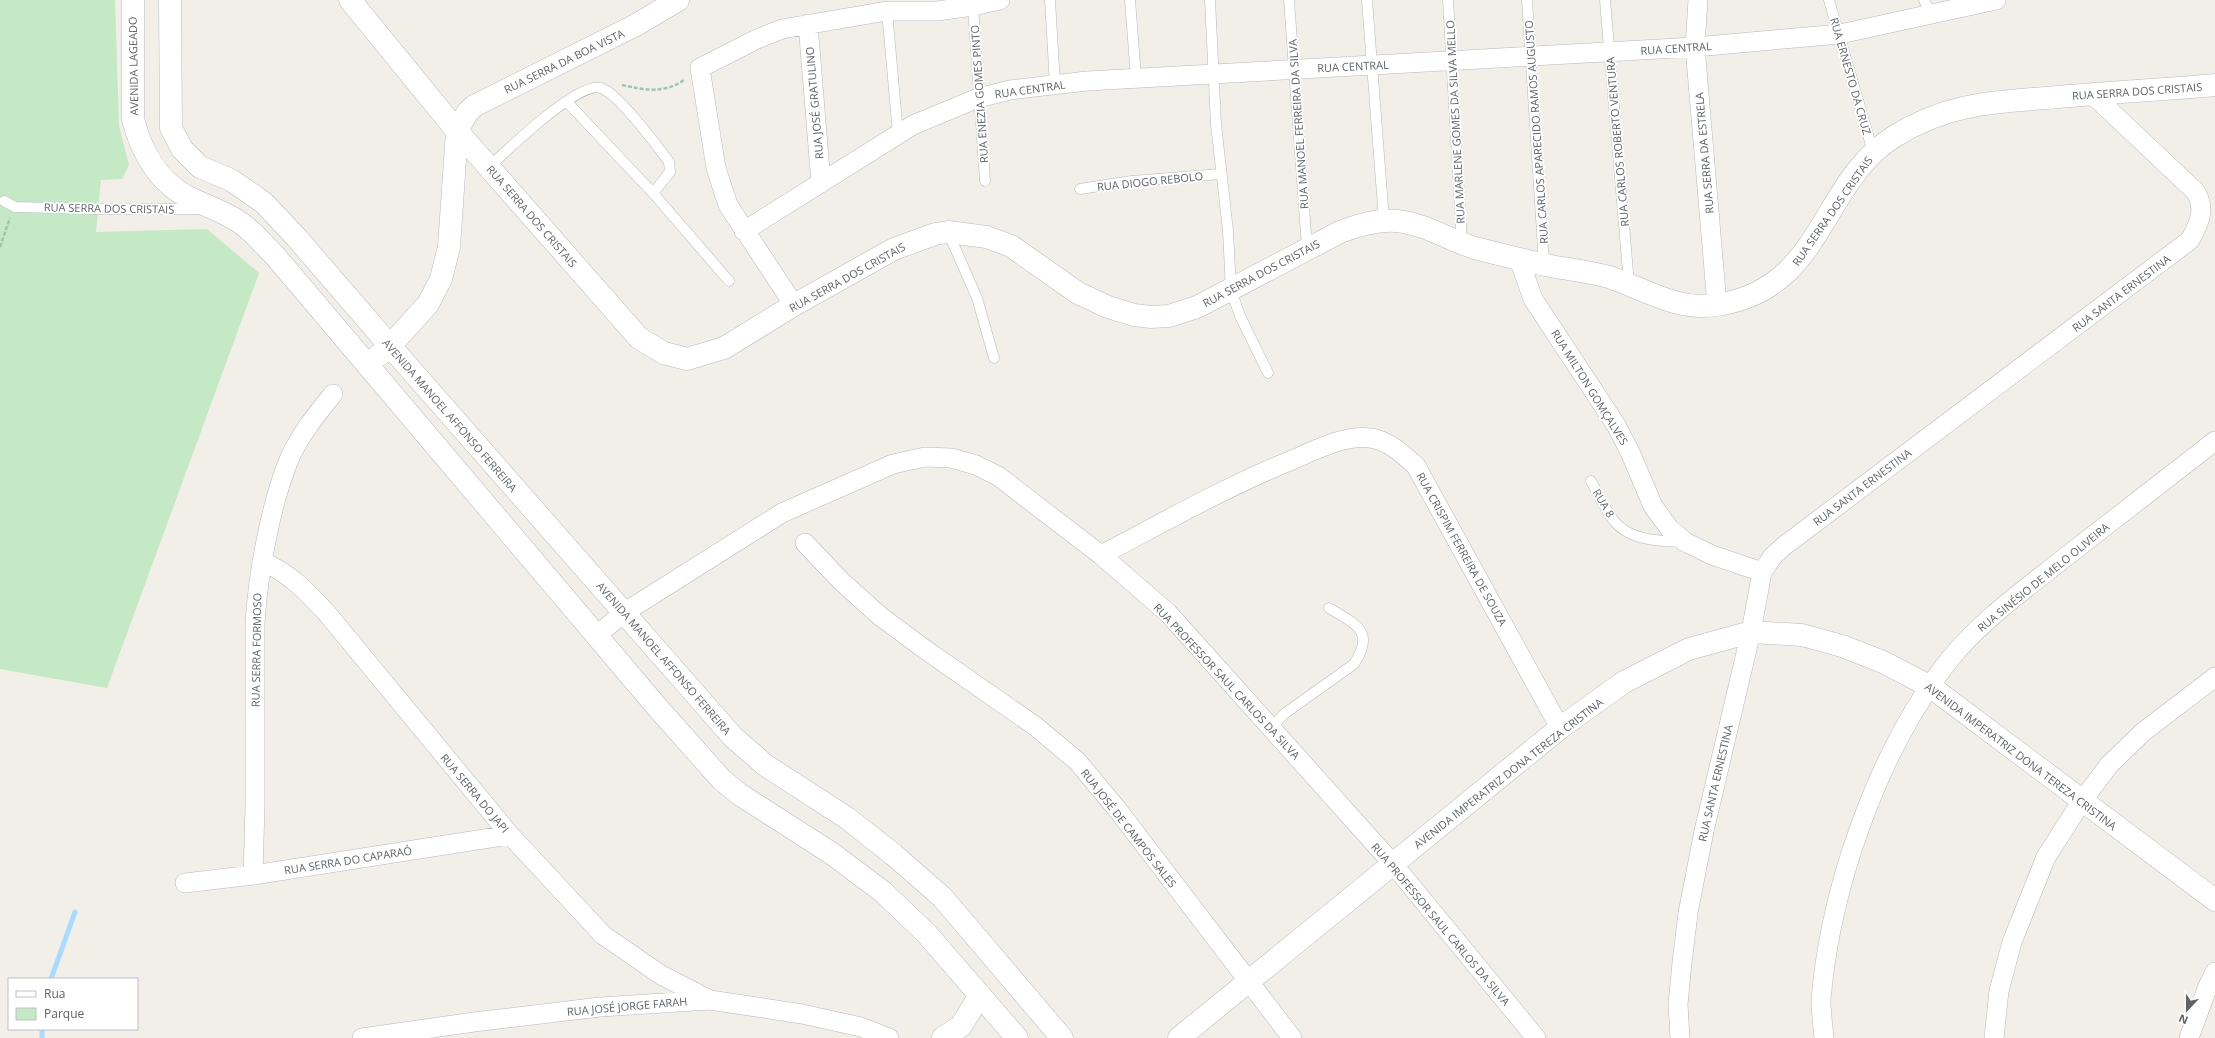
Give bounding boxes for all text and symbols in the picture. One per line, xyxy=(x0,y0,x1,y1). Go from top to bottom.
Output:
street label: AVENIDA LAGEADO xyxy=(125,16,141,116)
street label: RUA ERNESTO DA CRUZ xyxy=(1827,16,1875,136)
street label: RUA MARLENE GOMES DA SILVA MELLO xyxy=(1442,20,1468,224)
street label: RUA CARLOS APARECIDO RAMOS AUGUSTO xyxy=(1521,20,1551,244)
street label: RUA ENEZIA GOMES PINTO xyxy=(967,24,991,164)
street label: RUA SERRA DA BOA VISTA xyxy=(501,25,627,97)
street label: RUA MANOEL FERREIRA DA SILVA xyxy=(1285,38,1311,209)
street label: RUA CENTRAL xyxy=(1640,38,1712,58)
street label: RUA JOSÉ GRATULINO xyxy=(802,46,826,160)
street label: RUA CENTRAL xyxy=(1317,57,1389,75)
street label: RUA CARLOS ROBERTO VENTURA xyxy=(1602,57,1632,227)
street label: RUA CENTRAL xyxy=(994,77,1067,101)
street label: RUA SERRA DOS CRISTAIS xyxy=(2071,79,2203,103)
street label: RUA SERRA DA ESTRELA xyxy=(1691,92,1717,214)
street label: RUA SERRA DOS CRISTAIS xyxy=(1788,153,1876,269)
street label: RUA SERRA DOS CRISTAIS xyxy=(484,162,580,270)
street label: RUA DIOGO REBOLO xyxy=(1096,168,1204,194)
street label: RUA SERRA DOS CRISTAIS xyxy=(44,199,174,217)
street label: RUA SERRA DOS CRISTAIS xyxy=(1200,236,1322,310)
street label: RUA SERRA DOS CRISTAIS xyxy=(786,239,908,315)
street label: RUA SANTA ERNESTINA xyxy=(2069,251,2173,335)
street label: RUA MILTON GOMÇALVES xyxy=(1548,326,1632,448)
street label: AVENIDA MANOEL AFFONSO FERREIRA xyxy=(379,335,521,495)
street label: RUA SANTA ERNESTINA xyxy=(1810,445,1914,529)
street label: RUA CRISPIM FERREIRA DE SOUZA xyxy=(1413,469,1511,629)
street label: RUA 8 xyxy=(1590,486,1618,520)
street label: RUA SINÉSIO DE MELO OLIVEIRA xyxy=(1974,519,2112,635)
street label: AVENIDA MANOEL AFFONSO FERREIRA xyxy=(593,578,735,738)
street label: RUA SERRA FORMOSO xyxy=(248,593,264,707)
street label: RUA PROFESSOR SAUL CARLOS DA SILVA xyxy=(1150,600,1304,762)
street label: AVENIDA IMPERATRIZ DONA TEREZA CRISTINA xyxy=(1922,679,2120,833)
street label: AVENIDA IMPERATRIZ DONA TEREZA CRISTINA xyxy=(1410,694,1606,852)
street label: RUA SANTA ERNESTINA xyxy=(1694,723,1736,843)
street label: RUA SERRA DO JAPI xyxy=(437,750,513,836)
street label: RUA JOSÉ DE CAMPOS SALES xyxy=(1078,766,1180,890)
street label: RUA PROFESSOR SAUL CARLOS DA SILVA xyxy=(1368,839,1514,1009)
street label: RUA SERRA DO CAPARAÓ xyxy=(283,842,413,878)
legend xyxy=(8,978,138,1030)
text: Rua xyxy=(44,985,65,1002)
north arrow xyxy=(2167,990,2207,1030)
street label: RUA JOSÉ JORGE FARAH xyxy=(566,993,688,1019)
text: Parque xyxy=(44,1005,84,1022)
text: N xyxy=(2176,1011,2190,1028)

